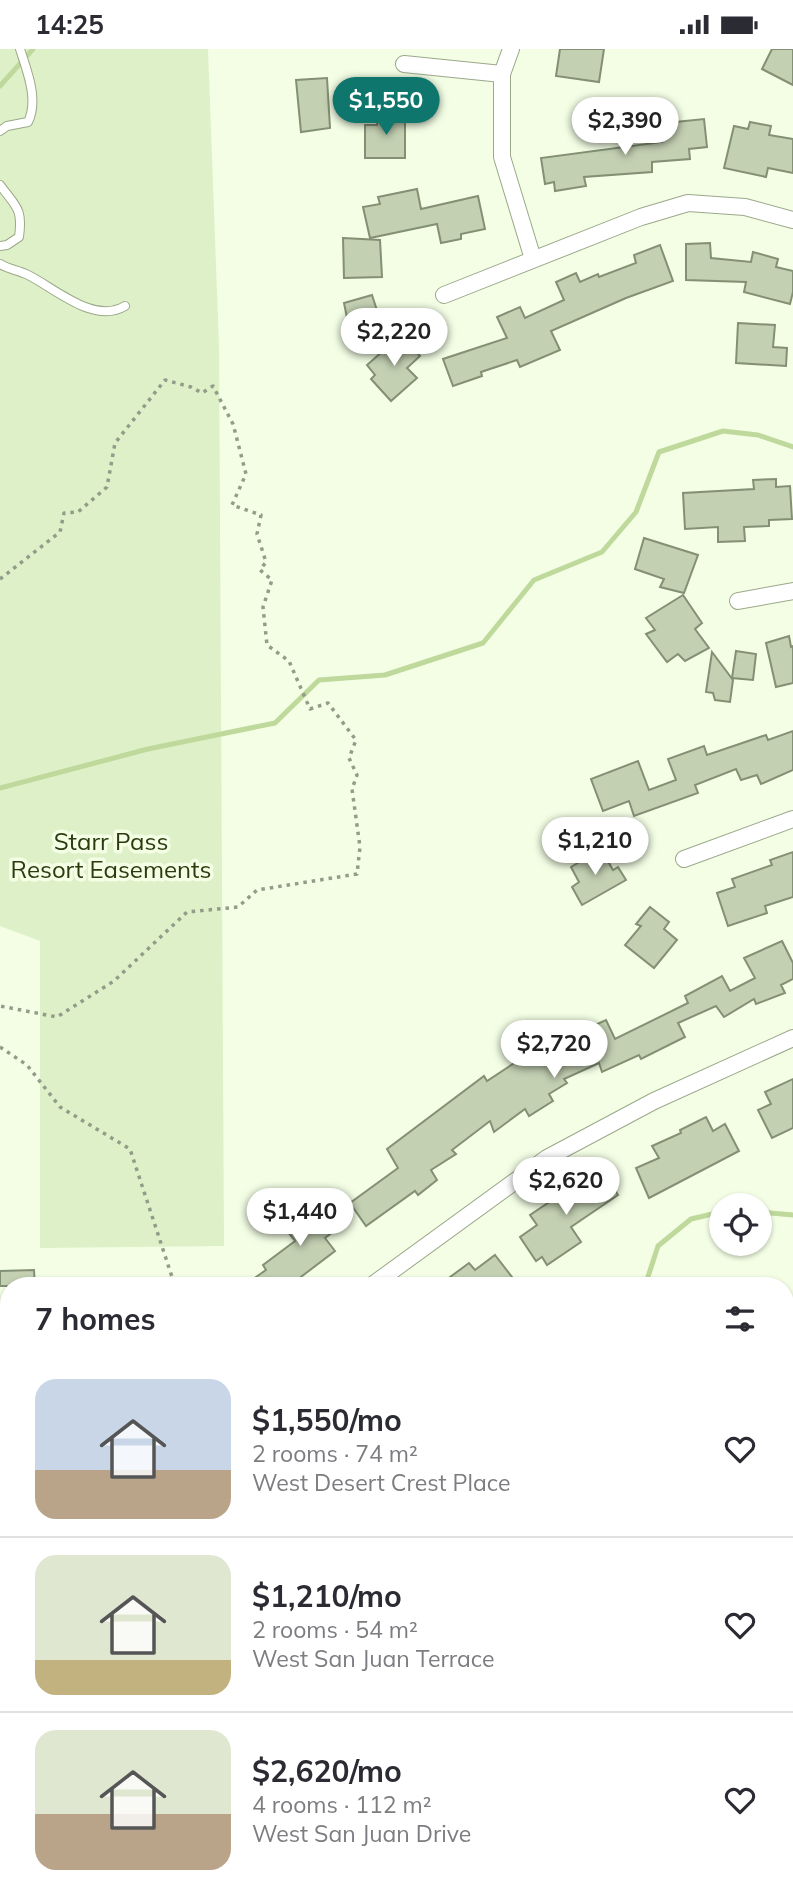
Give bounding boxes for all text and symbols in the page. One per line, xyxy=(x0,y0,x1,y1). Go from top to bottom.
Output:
text: 14:25 xyxy=(35,8,104,41)
pin: $1,550 xyxy=(329,77,443,137)
text: $1,550 xyxy=(349,85,423,114)
pin: $2,390 xyxy=(568,97,682,157)
text: $2,390 xyxy=(588,105,662,134)
pin: $2,220 xyxy=(337,309,451,368)
text: $2,220 xyxy=(357,316,431,345)
pin: $1,210 xyxy=(538,817,652,877)
text: $1,210 xyxy=(558,825,632,854)
park label: Starr Pass Resort Easements xyxy=(11,826,211,884)
pin: $2,720 xyxy=(497,1021,611,1080)
text: $2,720 xyxy=(517,1028,591,1057)
pin: $2,620 xyxy=(509,1157,623,1217)
text: $2,620 xyxy=(529,1165,603,1194)
pin: $1,440 xyxy=(243,1189,357,1248)
map controls xyxy=(709,1193,772,1256)
button: locate xyxy=(709,1193,772,1256)
text: $1,440 xyxy=(263,1196,337,1225)
text: 7 homes xyxy=(35,1300,156,1338)
icon: filters xyxy=(721,1300,759,1338)
text: $1,550/mo xyxy=(252,1401,402,1439)
icon: home xyxy=(91,1407,175,1491)
icon: heart xyxy=(721,1430,759,1468)
text: 2 rooms · 74 m² xyxy=(252,1439,418,1468)
text: West Desert Crest Place xyxy=(252,1468,510,1497)
text: $1,210/mo xyxy=(252,1577,402,1615)
icon: home xyxy=(91,1583,175,1667)
icon: heart xyxy=(721,1606,759,1644)
text: 2 rooms · 54 m² xyxy=(252,1615,418,1644)
text: West San Juan Terrace xyxy=(252,1644,495,1673)
text: $2,620/mo xyxy=(252,1752,402,1790)
icon: home xyxy=(91,1758,175,1842)
icon: heart xyxy=(721,1781,759,1819)
text: 4 rooms · 112 m² xyxy=(252,1790,432,1819)
text: West San Juan Drive xyxy=(252,1819,471,1848)

